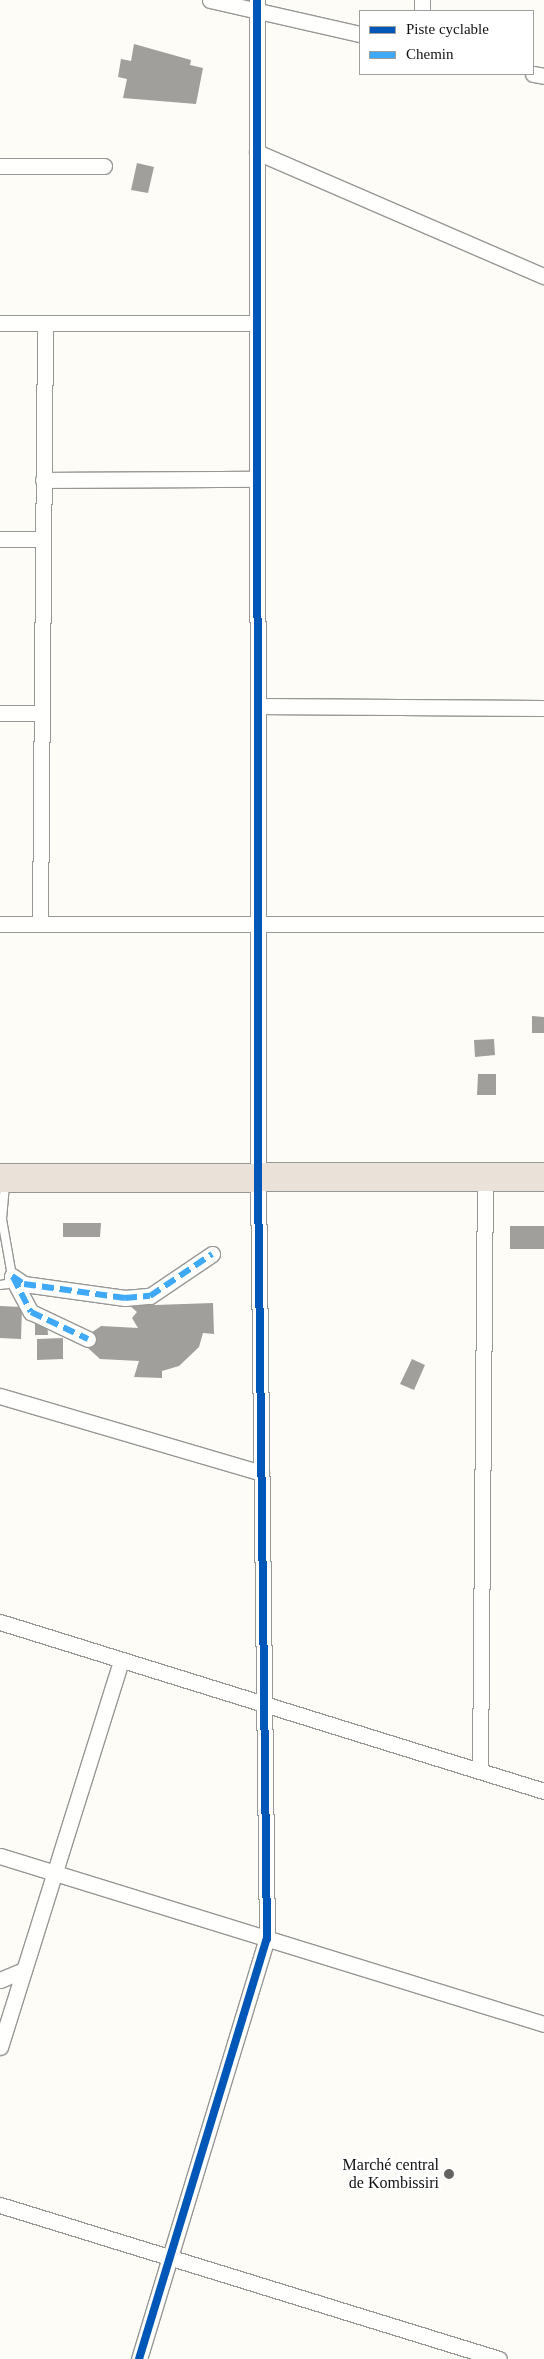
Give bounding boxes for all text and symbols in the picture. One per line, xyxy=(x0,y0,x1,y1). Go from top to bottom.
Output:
legend xyxy=(359,10,534,75)
text: Piste cyclable xyxy=(406,21,489,37)
text: Chemin xyxy=(406,46,454,62)
place label: Marché central de Kombissiri xyxy=(343,2155,439,2193)
marker: Marché central de Kombissiri xyxy=(443,2168,455,2180)

